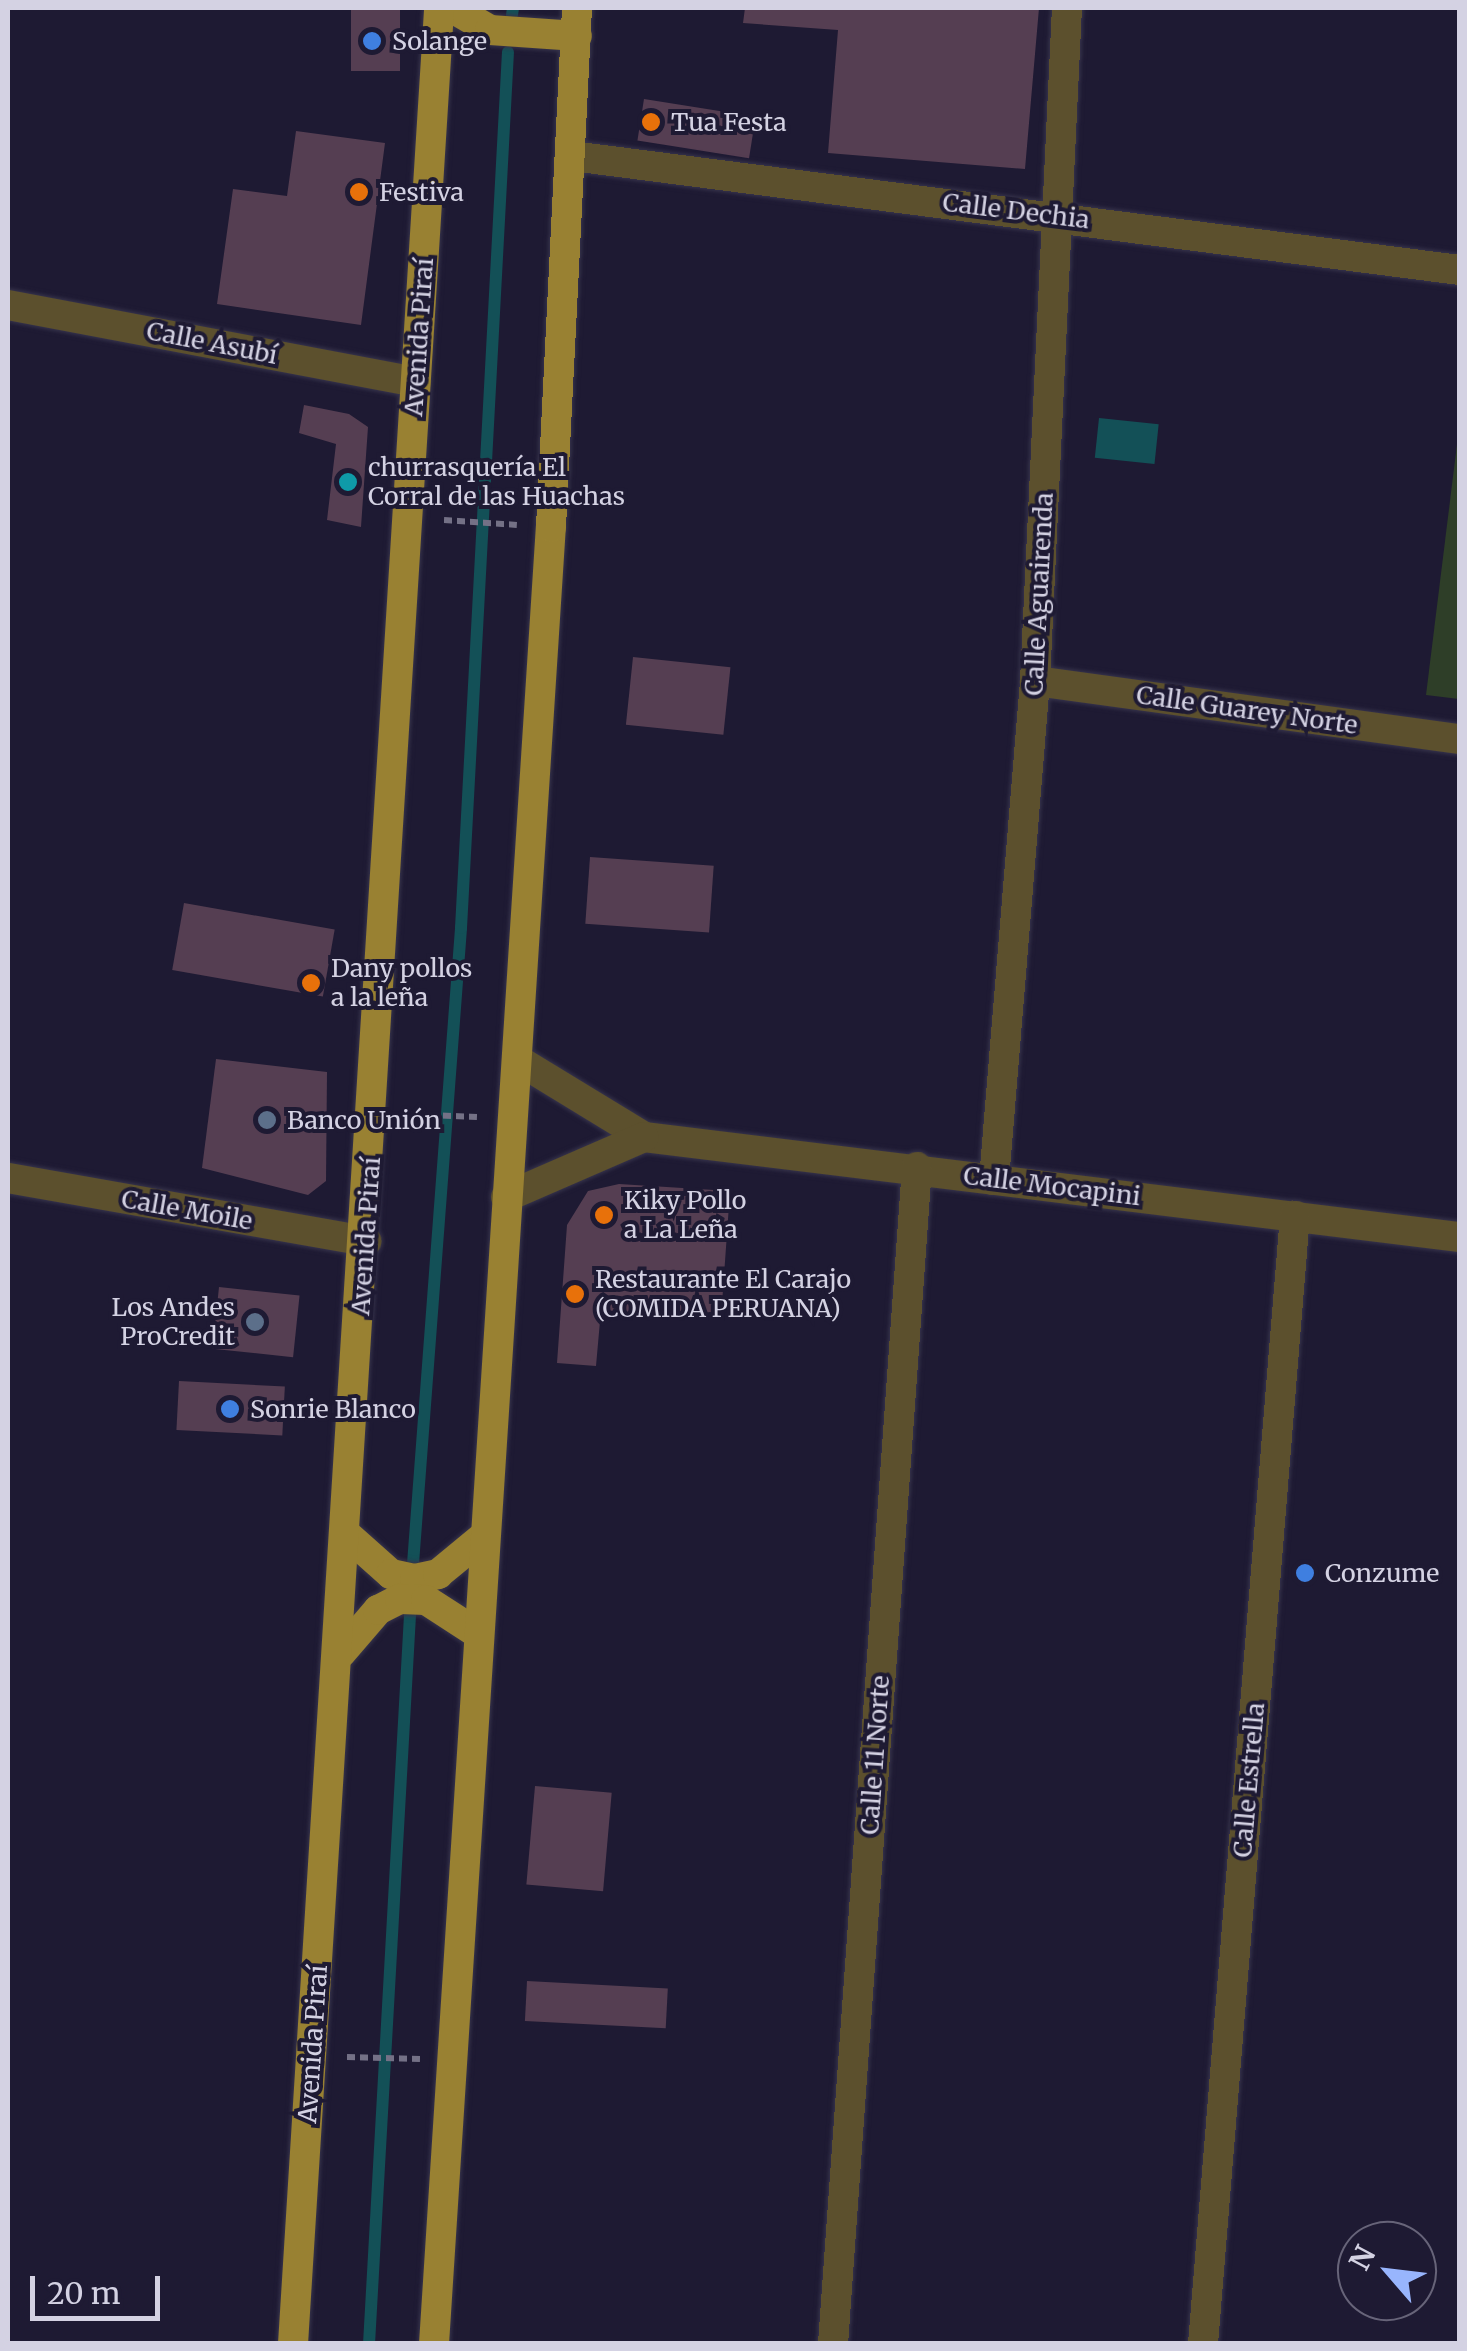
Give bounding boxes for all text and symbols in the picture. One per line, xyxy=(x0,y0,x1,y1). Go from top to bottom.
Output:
place label: Solange xyxy=(392,26,487,56)
marker: Solange xyxy=(361,30,383,52)
place label: Tua Festa xyxy=(671,107,787,137)
marker: Tua Festa xyxy=(640,111,662,133)
place label: Festiva xyxy=(379,177,464,207)
marker: Festiva xyxy=(348,181,370,203)
street label: Calle Dechia xyxy=(941,187,1091,235)
street label: Avenida Piraí xyxy=(398,257,440,417)
street label: Calle Asubí xyxy=(144,316,280,370)
place label: churrasquería El Corral de las Huachas xyxy=(368,453,625,512)
marker: churrasquería El Corral de las Huachas xyxy=(337,471,359,493)
street label: Calle Aguairenda xyxy=(1019,492,1059,696)
street label: Calle Guarey Norte xyxy=(1134,680,1360,740)
place label: Dany pollos a la leña xyxy=(331,954,472,1013)
marker: Dany pollos a la leña xyxy=(300,972,322,994)
place label: Banco Unión xyxy=(287,1105,441,1135)
marker: Banco Unión xyxy=(256,1109,278,1131)
street label: Avenida Piraí xyxy=(345,1156,387,1316)
street label: Calle Mocapini xyxy=(962,1160,1142,1212)
street label: Calle Moile xyxy=(119,1184,255,1236)
place label: Kiky Pollo a La Leña xyxy=(624,1186,746,1245)
marker: Kiky Pollo a La Leña xyxy=(593,1204,615,1226)
place label: Restaurante El Carajo (COMIDA PERUANA) xyxy=(595,1265,851,1324)
marker: Restaurante El Carajo (COMIDA PERUANA) xyxy=(564,1283,586,1305)
place label: Los Andes ProCredit xyxy=(111,1293,235,1352)
marker: Los Andes ProCredit xyxy=(244,1311,266,1333)
place label: Sonrie Blanco xyxy=(250,1394,416,1424)
marker: Sonrie Blanco xyxy=(219,1398,241,1420)
place label: Conzume xyxy=(1325,1558,1439,1588)
marker: Conzume xyxy=(1294,1562,1316,1584)
street label: Calle 11 Norte xyxy=(854,1674,896,1836)
street label: Calle Estrella xyxy=(1227,1701,1271,1859)
street label: Avenida Piraí xyxy=(292,1964,334,2124)
north arrow xyxy=(1337,2221,1437,2321)
text: N xyxy=(1341,2240,1383,2276)
scale bar xyxy=(35,2256,165,2318)
text: 20 m xyxy=(47,2274,120,2312)

